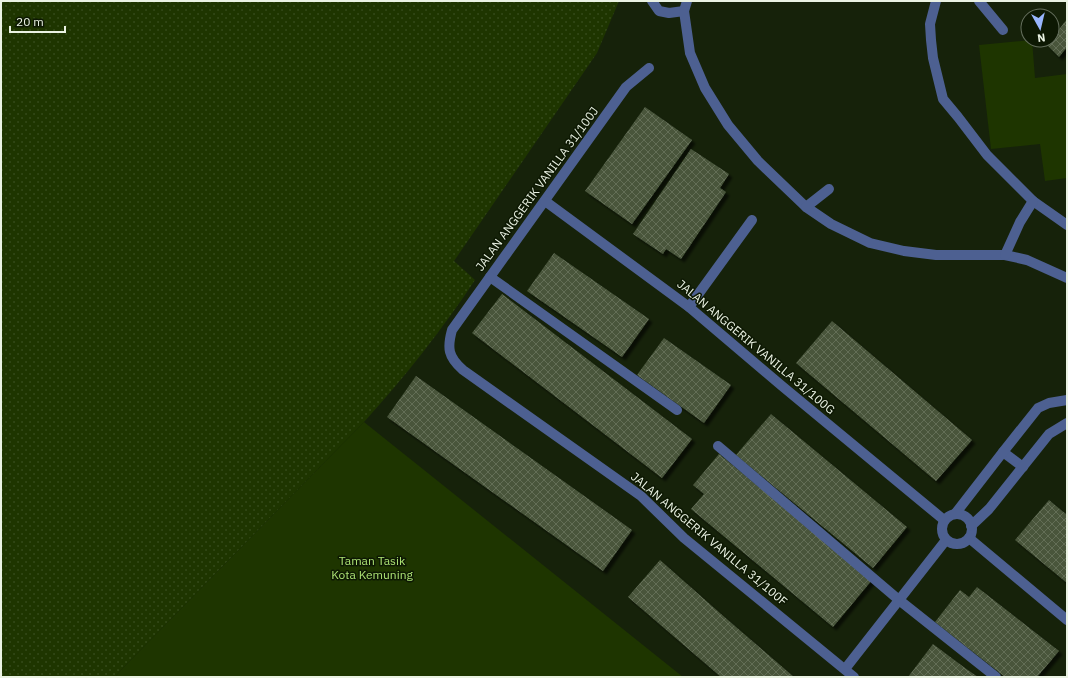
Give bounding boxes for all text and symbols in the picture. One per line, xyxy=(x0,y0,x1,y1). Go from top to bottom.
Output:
scale bar xyxy=(10,8,65,34)
north arrow xyxy=(1020,8,1060,48)
text: 20 m xyxy=(16,14,44,29)
text: N xyxy=(1036,30,1046,45)
street label: JALAN ANGGERIK VANILLA 31/100J xyxy=(472,104,601,274)
street label: JALAN ANGGERIK VANILLA 31/100G xyxy=(674,276,838,417)
street label: JALAN ANGGERIK VANILLA 31/100F xyxy=(628,469,791,609)
park label: Taman Tasik Kota Kemuning xyxy=(331,553,413,582)

